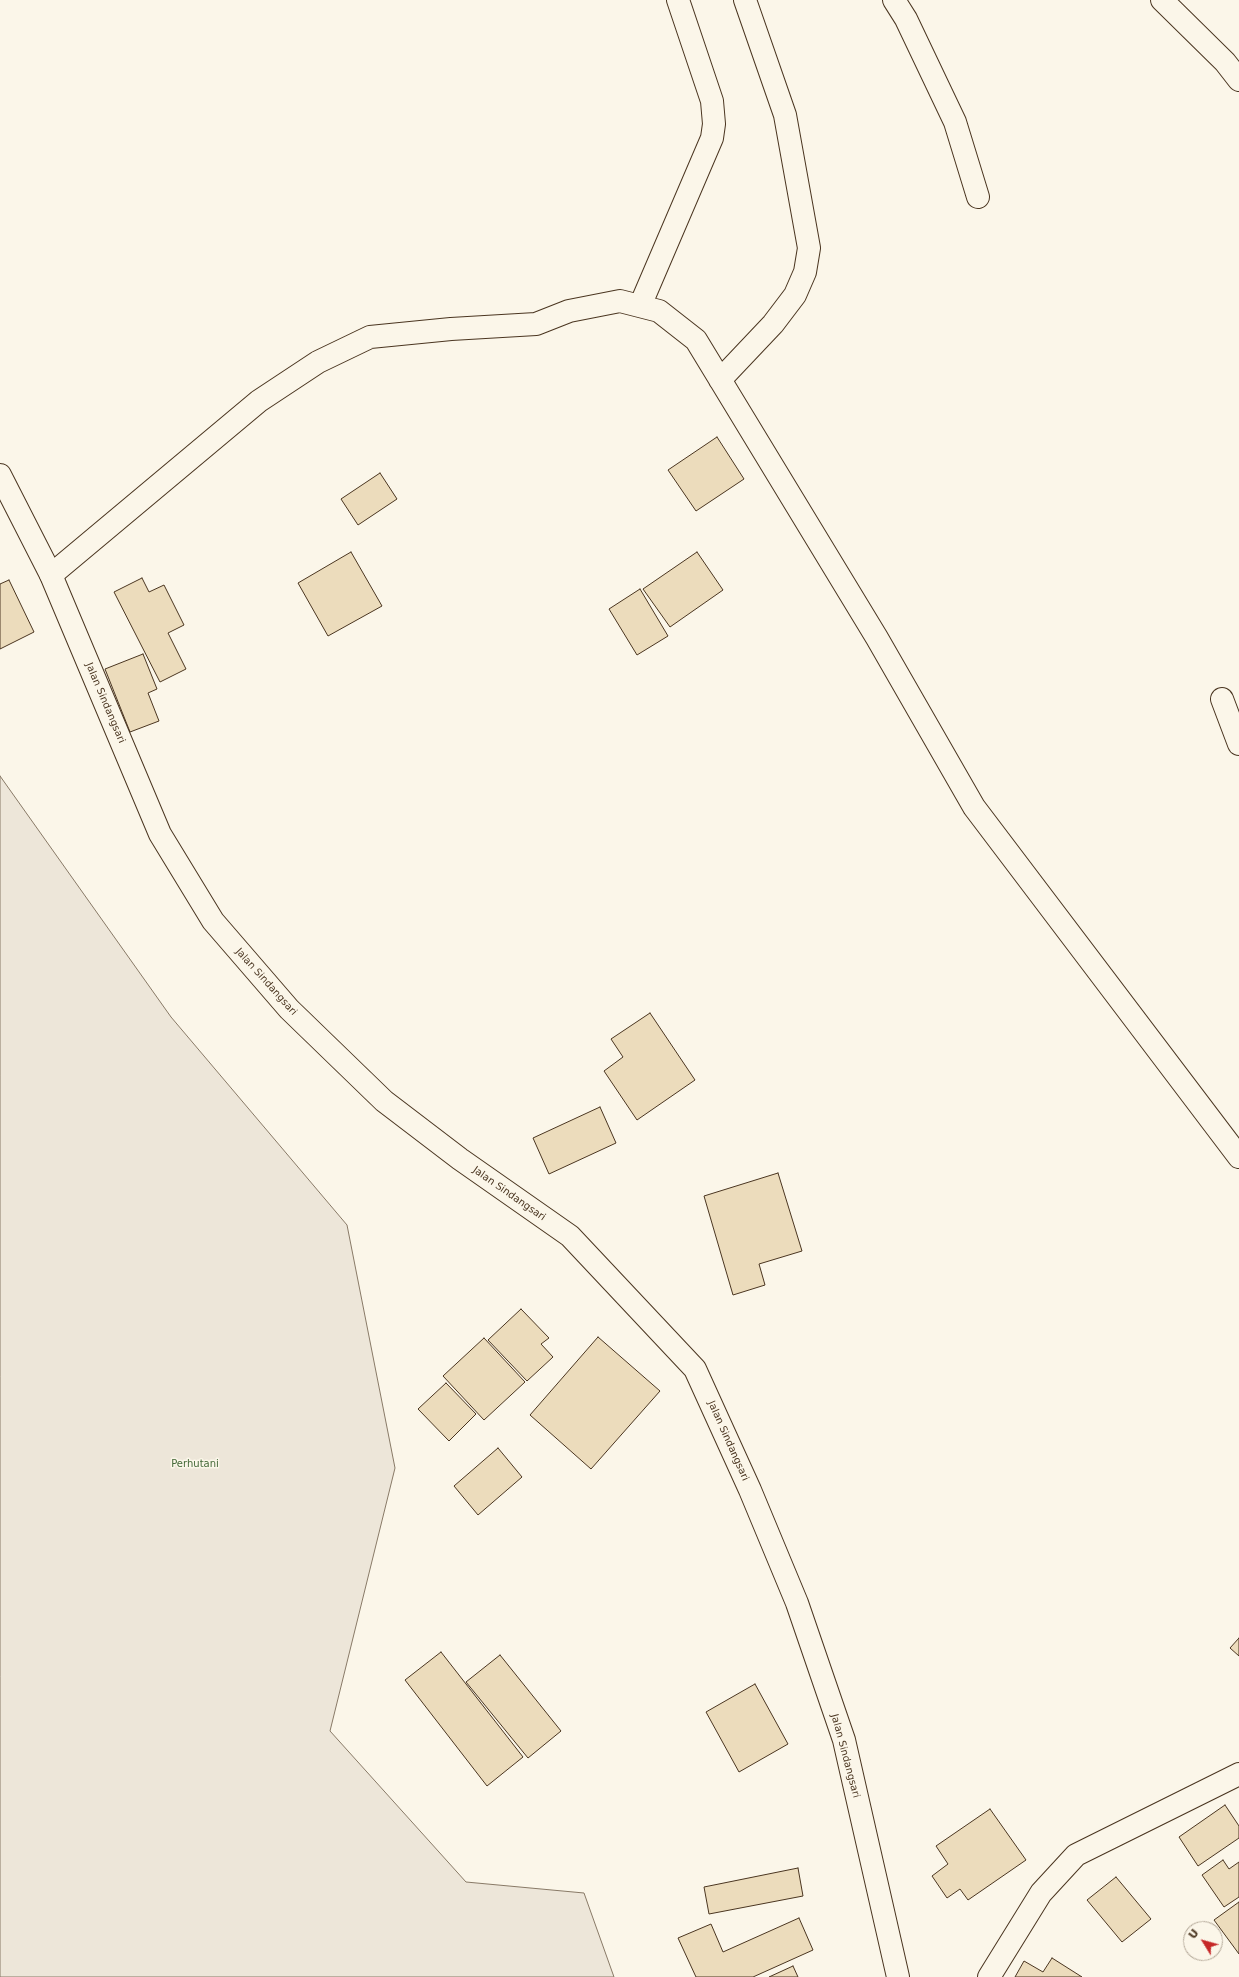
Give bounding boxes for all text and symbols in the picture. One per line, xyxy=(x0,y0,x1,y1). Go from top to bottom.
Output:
street label: Jalan Sindangsari xyxy=(83,661,127,745)
street label: Jalan Sindangsari xyxy=(233,946,299,1018)
street label: Jalan Sindangsari xyxy=(470,1164,548,1224)
street label: Jalan Sindangsari xyxy=(705,1399,751,1483)
park label: Perhutani xyxy=(171,1458,219,1470)
street label: Jalan Sindangsari xyxy=(828,1713,862,1799)
north arrow xyxy=(1183,1921,1223,1961)
text: U xyxy=(1186,1927,1202,1942)

